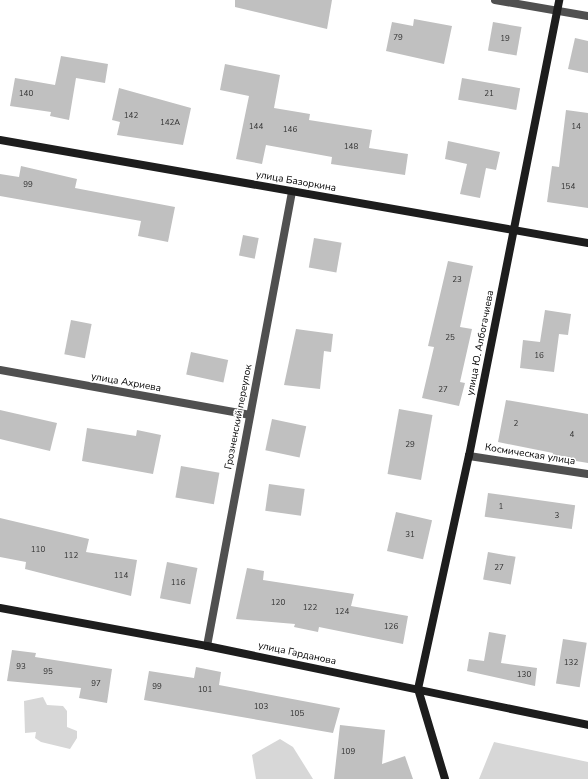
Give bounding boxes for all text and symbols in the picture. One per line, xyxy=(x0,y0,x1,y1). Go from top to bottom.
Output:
house number: 79 xyxy=(393,33,403,43)
house number: 19 xyxy=(500,34,510,44)
house number: 140 xyxy=(19,89,33,99)
house number: 21 xyxy=(484,89,494,99)
house number: 142 xyxy=(124,111,138,121)
house number: 142А xyxy=(160,118,180,128)
house number: 144 xyxy=(249,122,263,132)
house number: 14 xyxy=(571,122,581,132)
house number: 146 xyxy=(283,125,297,135)
house number: 148 xyxy=(344,142,358,152)
street label: улица Базоркина xyxy=(255,169,337,195)
house number: 99 xyxy=(23,180,33,190)
house number: 154 xyxy=(561,182,575,192)
house number: 23 xyxy=(452,275,462,285)
street label: улица Ю. Албогачиева xyxy=(465,289,497,397)
house number: 25 xyxy=(445,333,455,343)
house number: 16 xyxy=(534,351,544,361)
street label: Грозненский переулок xyxy=(223,363,255,471)
street label: улица Ахриева xyxy=(90,371,162,395)
house number: 27 xyxy=(438,385,448,395)
house number: 2 xyxy=(514,419,518,429)
house number: 4 xyxy=(570,430,574,440)
house number: 29 xyxy=(405,440,415,450)
street label: Космическая улица xyxy=(484,442,576,468)
house number: 1 xyxy=(499,502,503,512)
house number: 3 xyxy=(555,511,559,521)
house number: 31 xyxy=(405,530,415,540)
house number: 110 xyxy=(31,545,45,555)
house number: 112 xyxy=(64,551,78,561)
house number: 27 xyxy=(494,563,504,573)
house number: 114 xyxy=(114,571,128,581)
house number: 116 xyxy=(171,578,185,588)
house number: 120 xyxy=(271,598,285,608)
house number: 122 xyxy=(303,603,317,613)
house number: 124 xyxy=(335,607,349,617)
house number: 126 xyxy=(384,622,398,632)
street label: улица Гарданова xyxy=(257,640,337,668)
house number: 132 xyxy=(564,658,578,668)
house number: 93 xyxy=(16,662,26,672)
house number: 95 xyxy=(43,667,53,677)
house number: 130 xyxy=(517,670,531,680)
house number: 97 xyxy=(91,679,101,689)
house number: 99 xyxy=(152,682,162,692)
house number: 101 xyxy=(198,685,212,695)
house number: 103 xyxy=(254,702,268,712)
house number: 105 xyxy=(290,709,304,719)
house number: 109 xyxy=(341,747,355,757)

